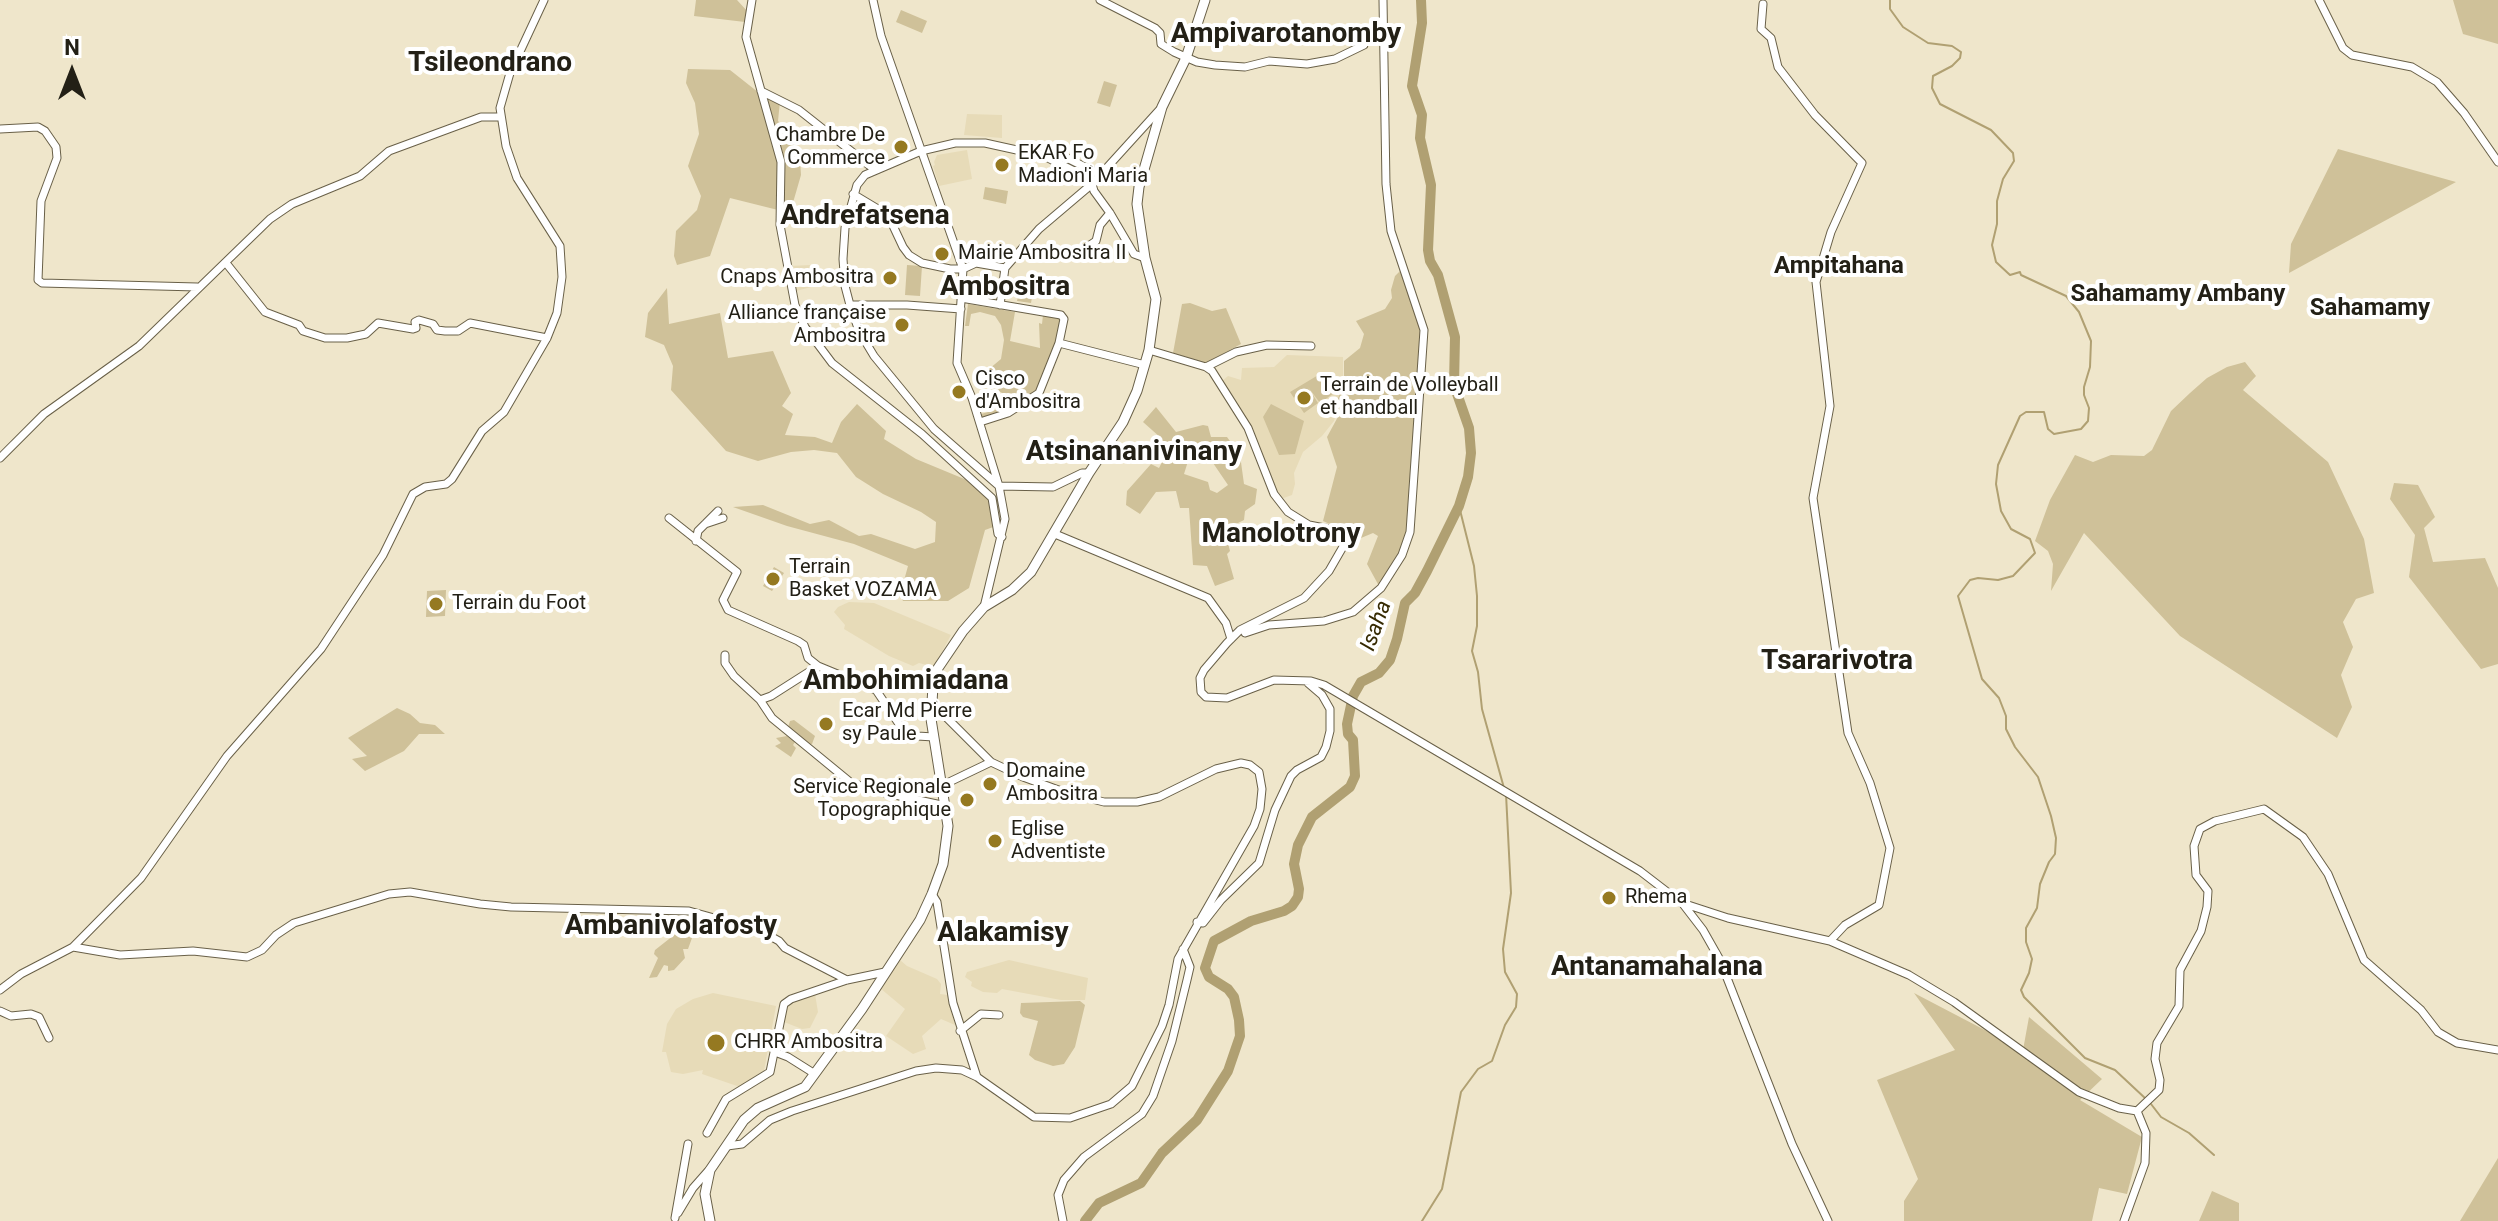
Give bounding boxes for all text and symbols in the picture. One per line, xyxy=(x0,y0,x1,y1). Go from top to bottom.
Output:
district label: Ampivarotanomby xyxy=(1171,18,1401,52)
north arrow xyxy=(32,32,112,112)
text: N xyxy=(64,35,80,60)
district label: Tsileondrano xyxy=(408,47,572,81)
place label: Chambre De Commerce xyxy=(775,124,885,171)
marker: Chambre De Commerce xyxy=(892,138,910,156)
place label: EKAR Fo Madion'i Maria xyxy=(1018,142,1148,189)
marker: EKAR Fo Madion'i Maria xyxy=(993,156,1011,174)
district label: Andrefatsena xyxy=(780,200,950,234)
place label: Mairie Ambositra II xyxy=(958,242,1126,266)
marker: Mairie Ambositra II xyxy=(933,245,951,263)
district label: Ampitahana xyxy=(1774,253,1904,281)
place label: Cnaps Ambositra xyxy=(720,266,874,290)
marker: Cnaps Ambositra xyxy=(881,269,899,287)
district label: Ambositra xyxy=(940,271,1070,305)
district label: Sahamamy Ambany xyxy=(2071,281,2285,309)
district label: Sahamamy xyxy=(2310,295,2430,323)
place label: Alliance française Ambositra xyxy=(728,302,886,349)
marker: Alliance française Ambositra xyxy=(893,316,911,334)
place label: Cisco d'Ambositra xyxy=(975,368,1081,415)
place label: Terrain de Volleyball et handball xyxy=(1320,374,1499,421)
marker: Cisco d'Ambositra xyxy=(950,383,968,401)
marker: Terrain de Volleyball et handball xyxy=(1295,389,1313,407)
district label: Atsinananivinany xyxy=(1026,436,1242,470)
district label: Manolotrony xyxy=(1201,518,1361,552)
place label: Terrain Basket VOZAMA xyxy=(789,556,937,603)
marker: Terrain Basket VOZAMA xyxy=(764,570,782,588)
place label: Terrain du Foot xyxy=(452,592,586,616)
marker: Terrain du Foot xyxy=(427,595,445,613)
water label: Isaha xyxy=(1356,597,1398,655)
district label: Tsararivotra xyxy=(1761,645,1913,679)
district label: Ambohimiadana xyxy=(803,665,1009,699)
place label: Ecar Md Pierre sy Paule xyxy=(842,700,972,747)
marker: Ecar Md Pierre sy Paule xyxy=(817,715,835,733)
place label: Domaine Ambositra xyxy=(1006,760,1098,807)
marker: Domaine Ambositra xyxy=(981,775,999,793)
place label: Service Regionale Topographique xyxy=(793,776,951,823)
marker: Service Regionale Topographique xyxy=(958,791,976,809)
place label: Eglise Adventiste xyxy=(1011,818,1105,865)
marker: Eglise Adventiste xyxy=(986,832,1004,850)
place label: Rhema xyxy=(1625,886,1687,910)
marker: Rhema xyxy=(1600,889,1618,907)
district label: Ambanivolafosty xyxy=(565,910,777,944)
district label: Alakamisy xyxy=(937,917,1069,951)
district label: Antanamahalana xyxy=(1551,951,1763,985)
place label: CHRR Ambositra xyxy=(734,1031,883,1055)
marker: CHRR Ambositra xyxy=(705,1032,727,1054)

